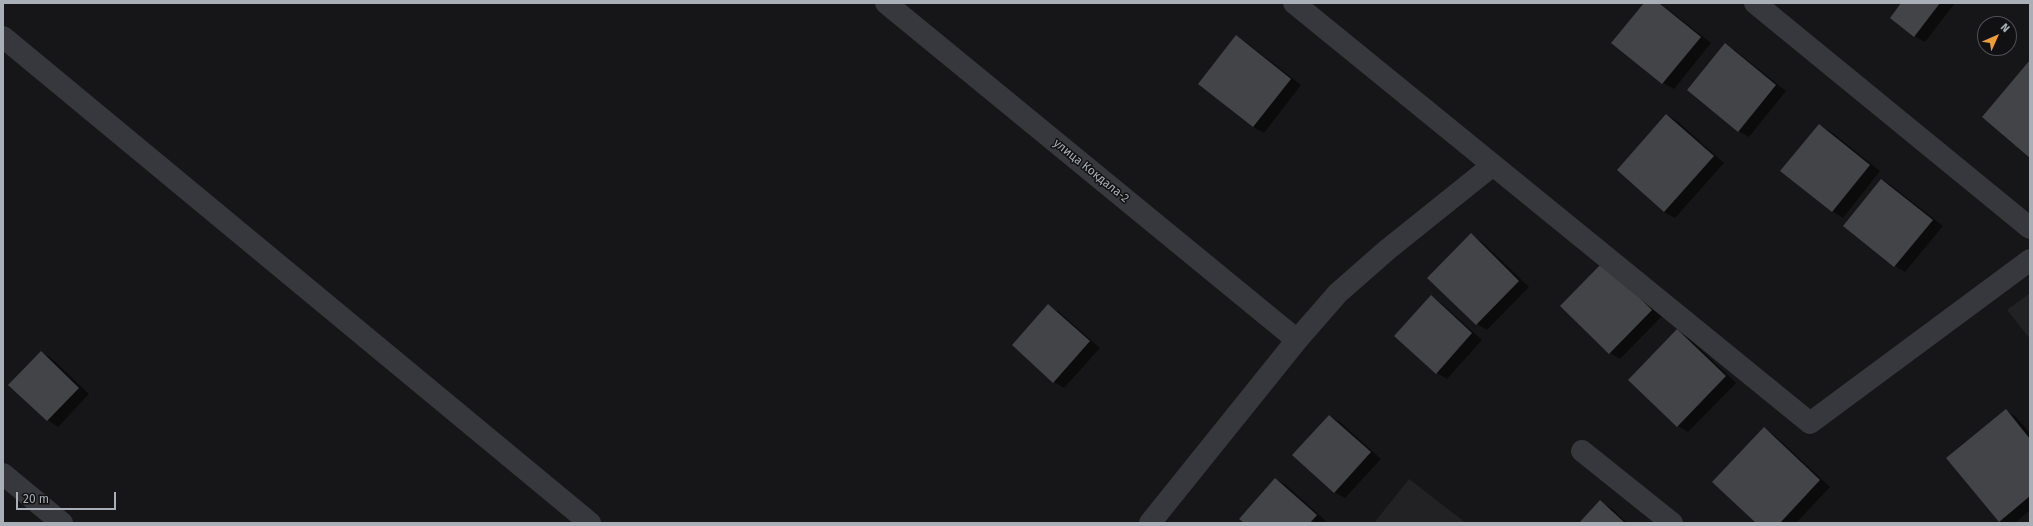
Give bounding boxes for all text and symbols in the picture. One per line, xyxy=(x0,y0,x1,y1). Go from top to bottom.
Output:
north arrow xyxy=(1977,16,2017,56)
text: N xyxy=(1998,21,2012,35)
street label: улица Кокдала-2 xyxy=(1050,136,1132,206)
scale bar xyxy=(18,484,118,510)
text: 20 m xyxy=(23,492,49,506)

